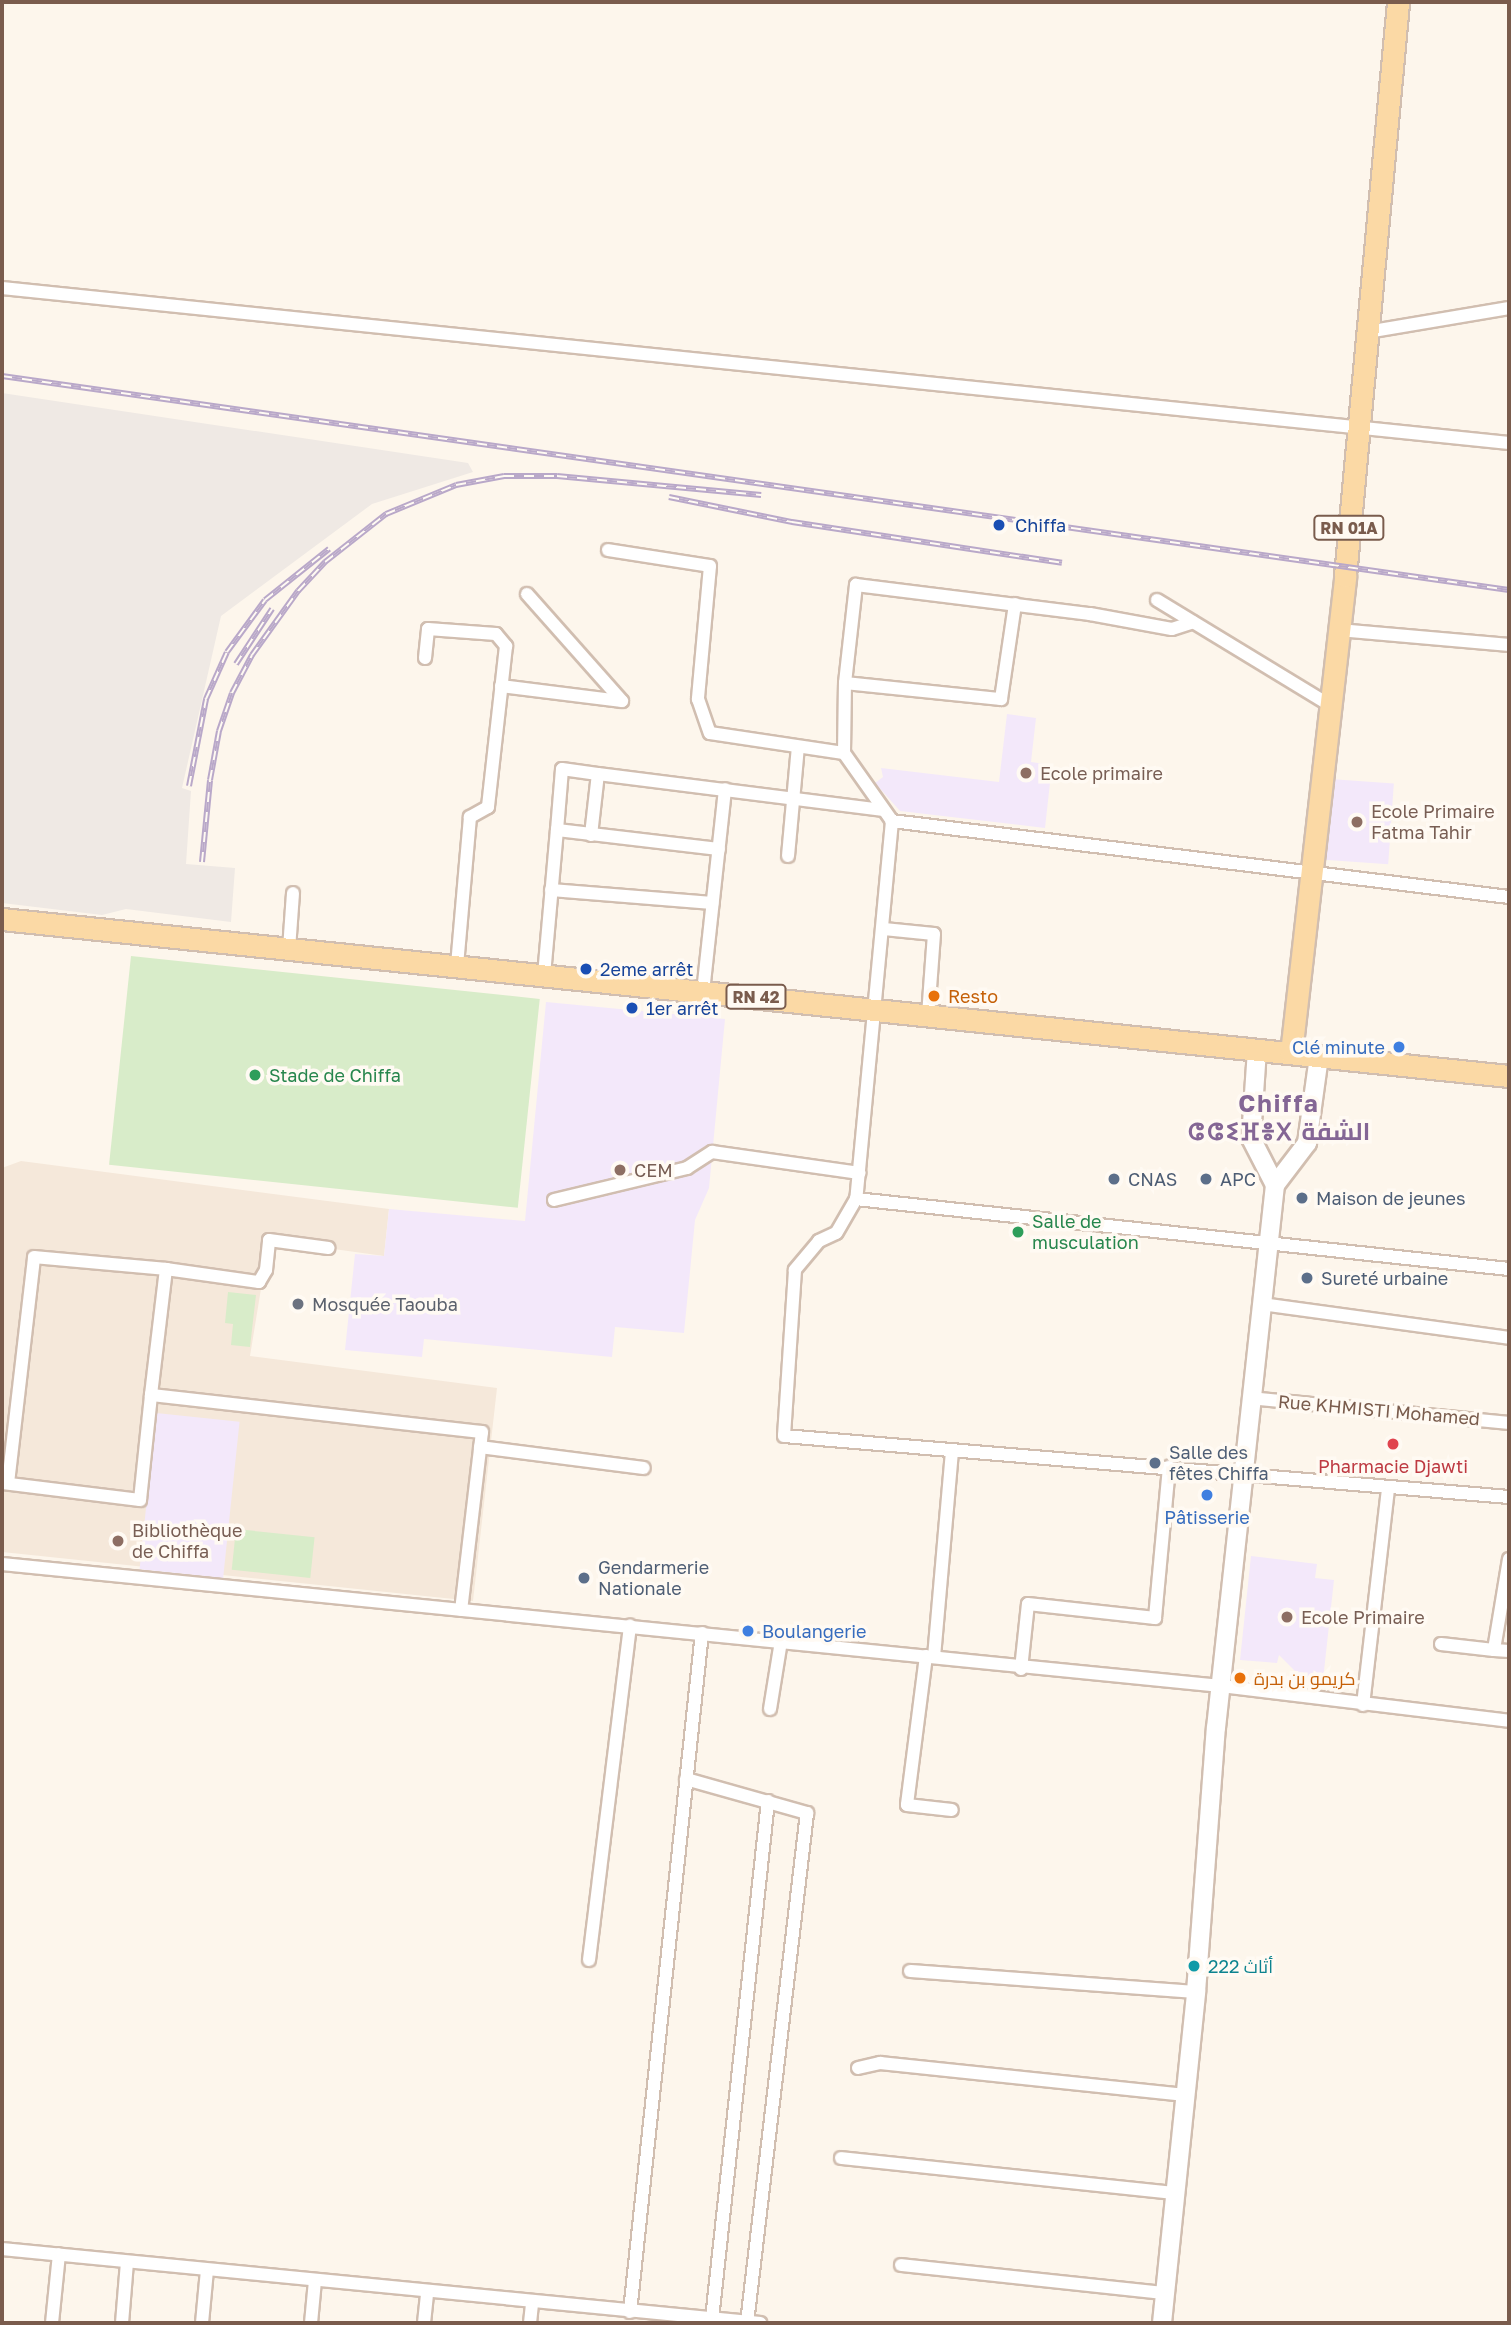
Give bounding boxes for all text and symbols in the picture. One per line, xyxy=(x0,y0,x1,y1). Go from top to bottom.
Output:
place label: Chiffa xyxy=(1015,514,1066,536)
marker: Chiffa xyxy=(989,515,1009,535)
road number: RN 01A xyxy=(1312,516,1386,540)
place label: Ecole primaire xyxy=(1040,762,1163,784)
marker: Ecole primaire xyxy=(1018,765,1034,781)
place label: Ecole Primaire Fatma Tahir xyxy=(1371,801,1495,844)
marker: Ecole Primaire Fatma Tahir xyxy=(1349,814,1365,830)
place label: 2eme arrêt xyxy=(600,958,693,980)
marker: 2eme arrêt xyxy=(578,961,594,977)
road number: RN 42 xyxy=(724,984,788,1009)
place label: Resto xyxy=(948,985,998,1007)
marker: Resto xyxy=(926,988,942,1004)
place label: 1er arrêt xyxy=(646,997,718,1019)
marker: 1er arrêt xyxy=(624,1000,640,1016)
place label: Clé minute xyxy=(1292,1036,1385,1058)
marker: Clé minute xyxy=(1391,1039,1407,1055)
place label: Stade de Chiffa xyxy=(269,1064,401,1086)
marker: Stade de Chiffa xyxy=(247,1067,263,1083)
district label: Chiffa ⵛⵛⵉⴼⴻⵝ الشفة xyxy=(1195,1089,1363,1145)
place label: CEM xyxy=(634,1159,673,1181)
marker: CEM xyxy=(612,1162,628,1178)
place label: CNAS xyxy=(1128,1168,1177,1190)
place label: APC xyxy=(1220,1168,1256,1190)
marker: CNAS xyxy=(1106,1171,1122,1187)
marker: APC xyxy=(1198,1171,1214,1187)
place label: Maison de jeunes xyxy=(1316,1187,1466,1209)
marker: Maison de jeunes xyxy=(1294,1190,1310,1206)
place label: Salle de musculation xyxy=(1032,1211,1139,1254)
marker: Salle de musculation xyxy=(1010,1224,1026,1240)
place label: Sureté urbaine xyxy=(1321,1267,1448,1289)
marker: Sureté urbaine xyxy=(1299,1270,1315,1286)
place label: Mosquée Taouba xyxy=(312,1293,458,1315)
marker: Mosquée Taouba xyxy=(290,1296,306,1312)
street label: Rue KHMISTI Mohamed xyxy=(1277,1390,1481,1430)
marker: Pharmacie Djawti xyxy=(1385,1436,1401,1452)
place label: Salle des fêtes Chiffa xyxy=(1169,1442,1269,1484)
marker: Salle des fêtes Chiffa xyxy=(1147,1455,1163,1471)
place label: Pharmacie Djawti xyxy=(1318,1455,1468,1477)
marker: Pâtisserie xyxy=(1199,1487,1215,1503)
place label: Pâtisserie xyxy=(1164,1506,1250,1528)
place label: Bibliothèque de Chiffa xyxy=(132,1520,242,1562)
marker: Bibliothèque de Chiffa xyxy=(110,1533,126,1549)
place label: Gendarmerie Nationale xyxy=(598,1557,709,1600)
marker: Gendarmerie Nationale xyxy=(576,1570,592,1586)
place label: Ecole Primaire xyxy=(1301,1606,1425,1628)
marker: Ecole Primaire xyxy=(1279,1609,1295,1625)
place label: Boulangerie xyxy=(762,1620,867,1642)
marker: Boulangerie xyxy=(740,1623,756,1639)
place label: كريمو بن بدرة xyxy=(1254,1667,1356,1689)
marker: كريمو بن بدرة xyxy=(1232,1670,1248,1686)
place label: أثاث 222 xyxy=(1208,1955,1273,1977)
marker: أثاث 222 xyxy=(1186,1958,1202,1974)

